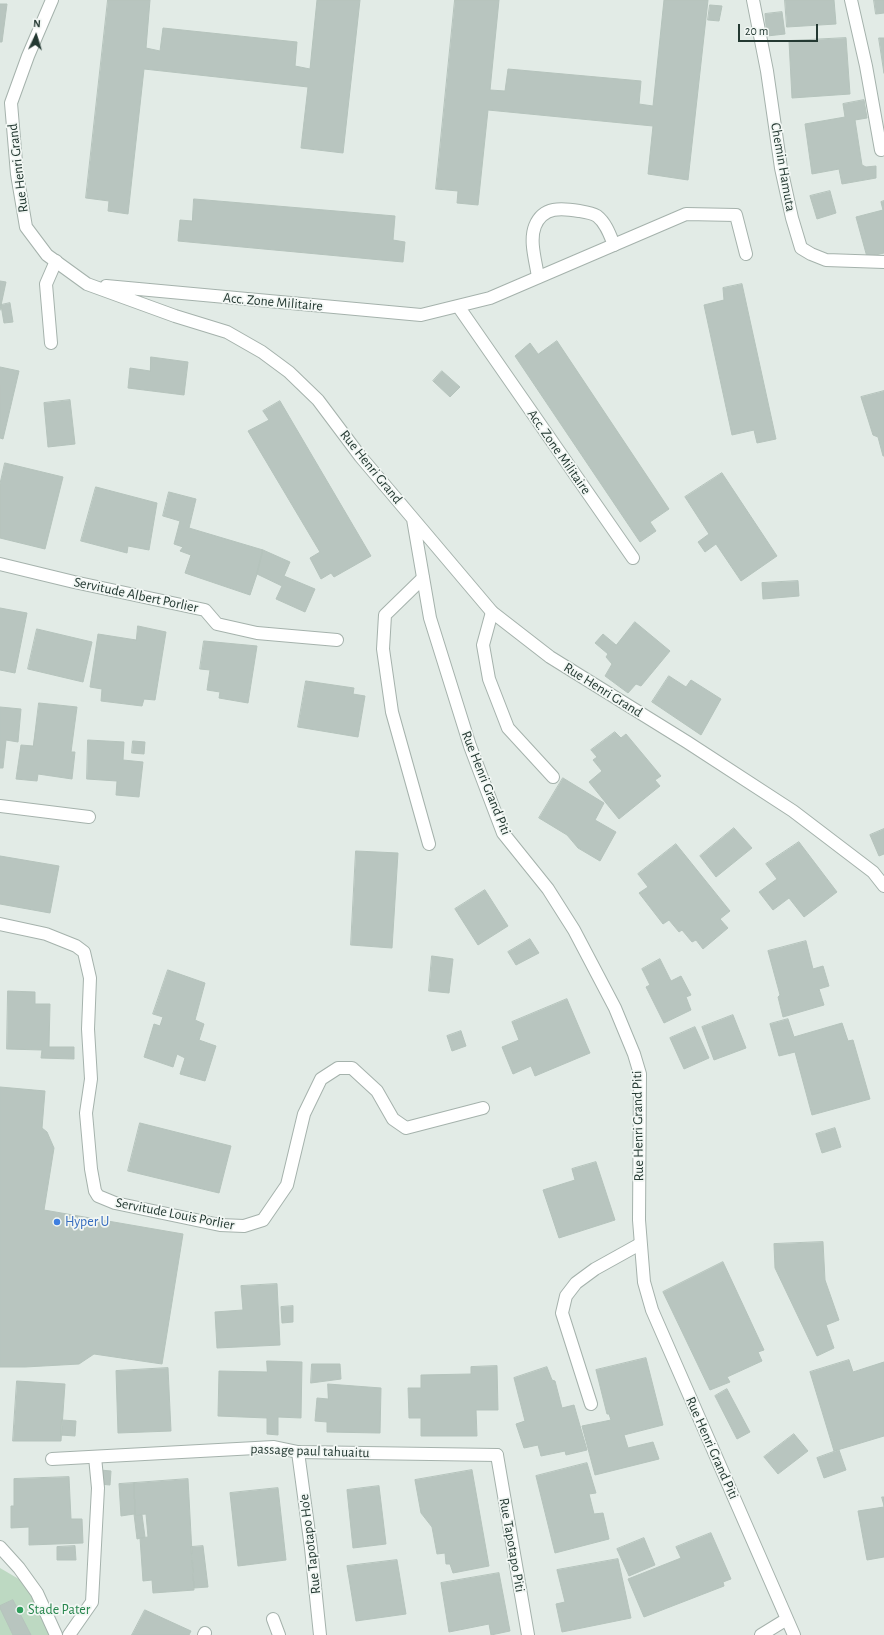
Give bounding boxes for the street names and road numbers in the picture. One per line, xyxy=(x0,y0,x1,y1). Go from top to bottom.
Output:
street label: Chemin Hamuta xyxy=(767,121,799,213)
street label: Rue Henri Grand xyxy=(4,122,32,214)
street label: Acc. Zone Militaire xyxy=(222,289,324,315)
street label: Acc. Zone Militaire xyxy=(523,406,595,498)
street label: Rue Henri Grand xyxy=(336,427,406,507)
street label: Servitude Albert Porlier xyxy=(72,574,200,616)
street label: Rue Henri Grand xyxy=(560,659,646,721)
street label: Rue Henri Grand Piti xyxy=(458,729,514,837)
street label: Rue Henri Grand Piti xyxy=(629,1071,647,1181)
street label: Servitude Louis Porlier xyxy=(114,1194,236,1234)
street label: Rue Henri Grand Piti xyxy=(682,1394,742,1502)
street label: passage paul tahuaitu xyxy=(250,1441,370,1461)
street label: Rue Tapotapo Ho'e xyxy=(296,1493,324,1595)
street label: Rue Tapotapo Piti xyxy=(495,1496,529,1594)

